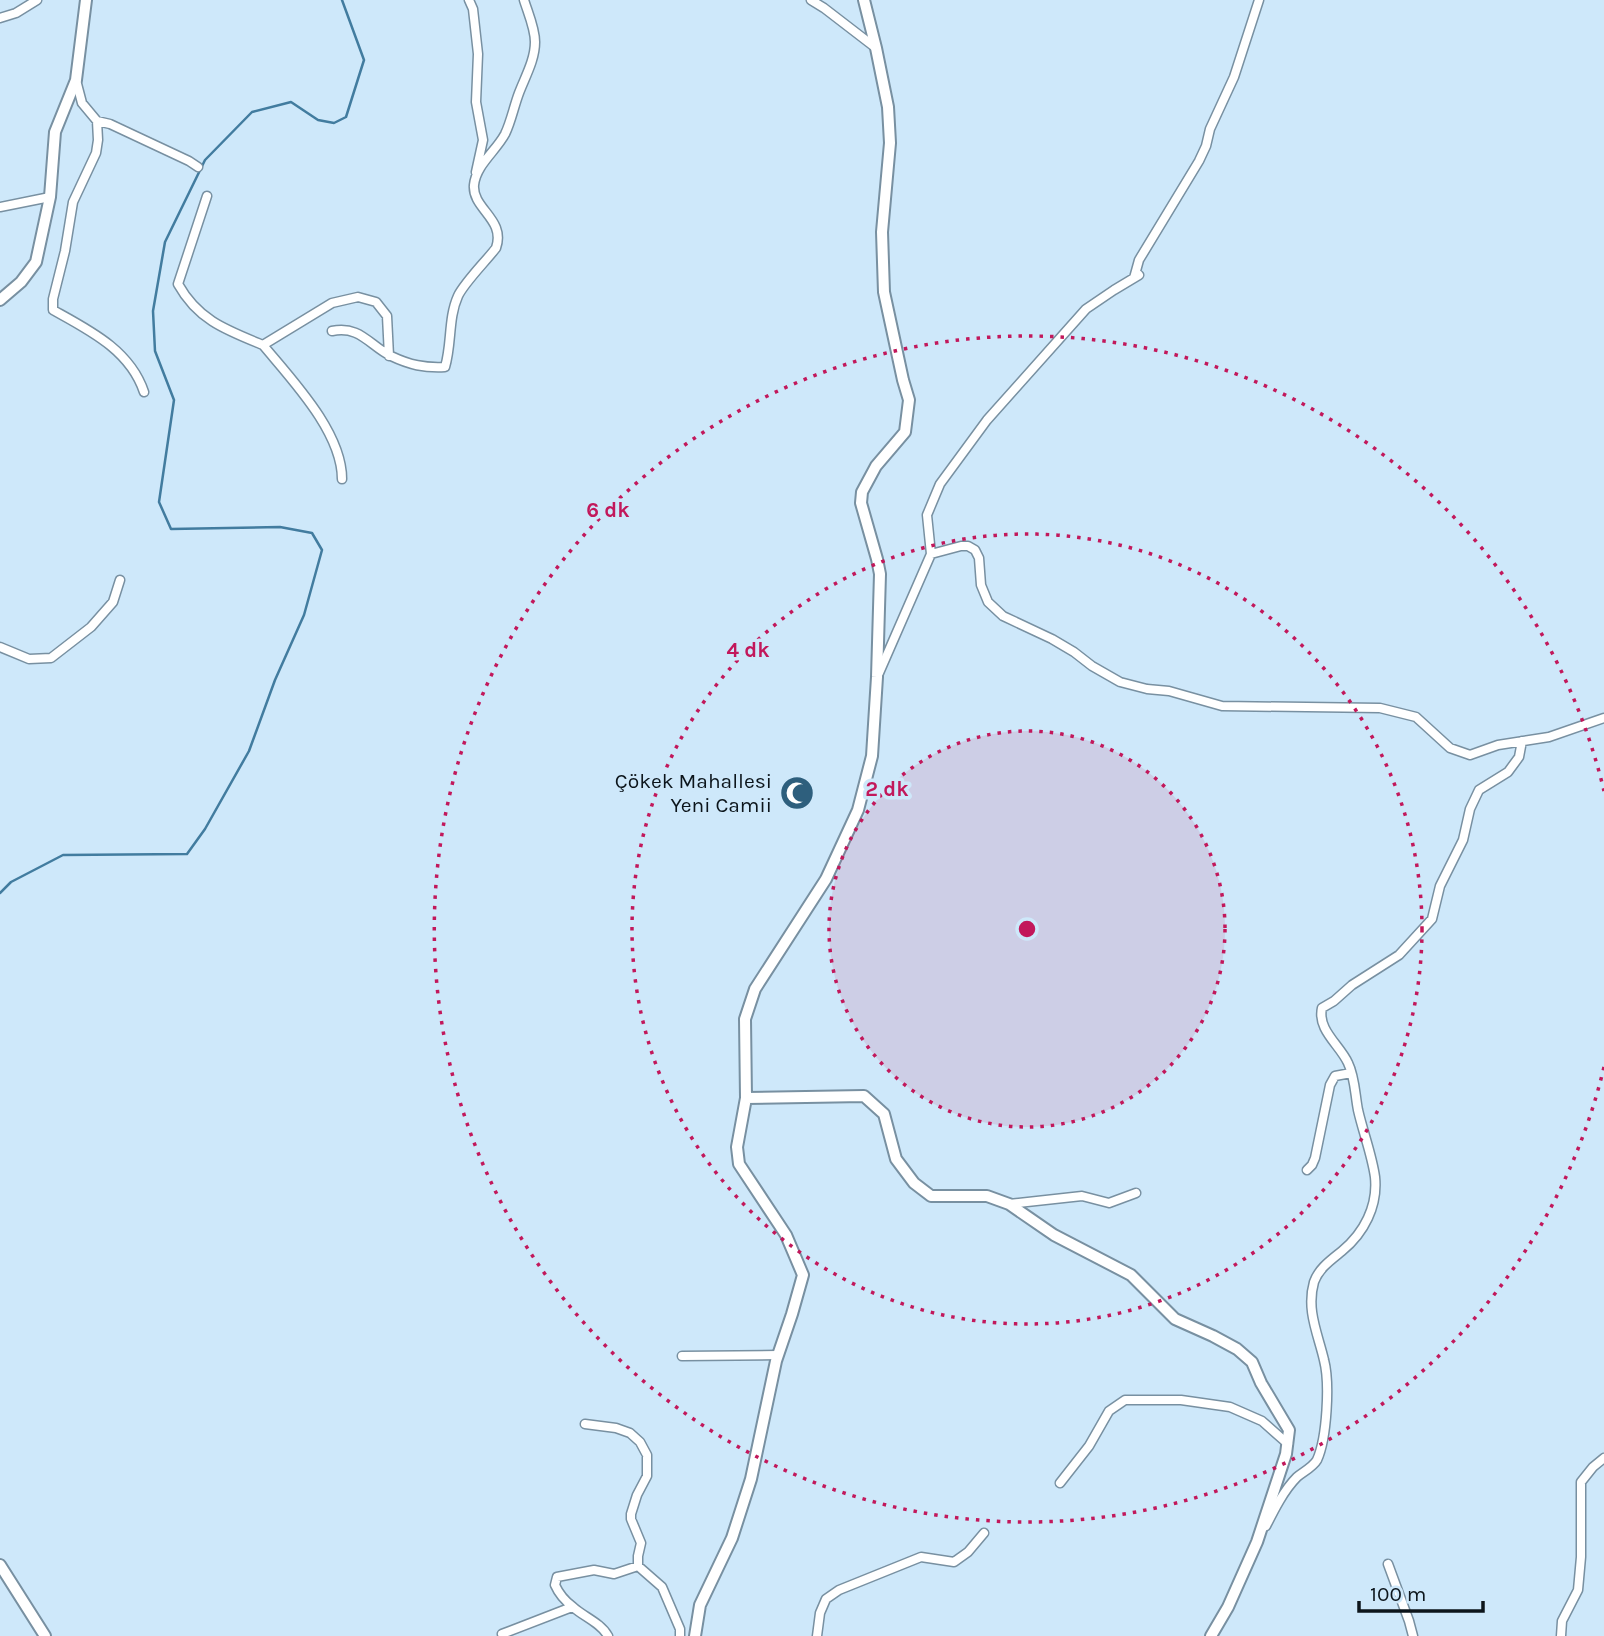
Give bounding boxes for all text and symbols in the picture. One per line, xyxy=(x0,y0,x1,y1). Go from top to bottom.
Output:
text: 6 dk xyxy=(586,498,630,522)
text: 4 dk xyxy=(726,638,770,662)
place label: Çökek Mahallesi Yeni Camii xyxy=(615,769,772,817)
mosque icon: Çökek Mahallesi Yeni Camii xyxy=(778,774,816,812)
text: 2 dk xyxy=(865,777,909,801)
centre of rings xyxy=(1015,917,1039,941)
scale bar xyxy=(1359,1570,1483,1614)
text: 100 m xyxy=(1370,1582,1427,1606)

